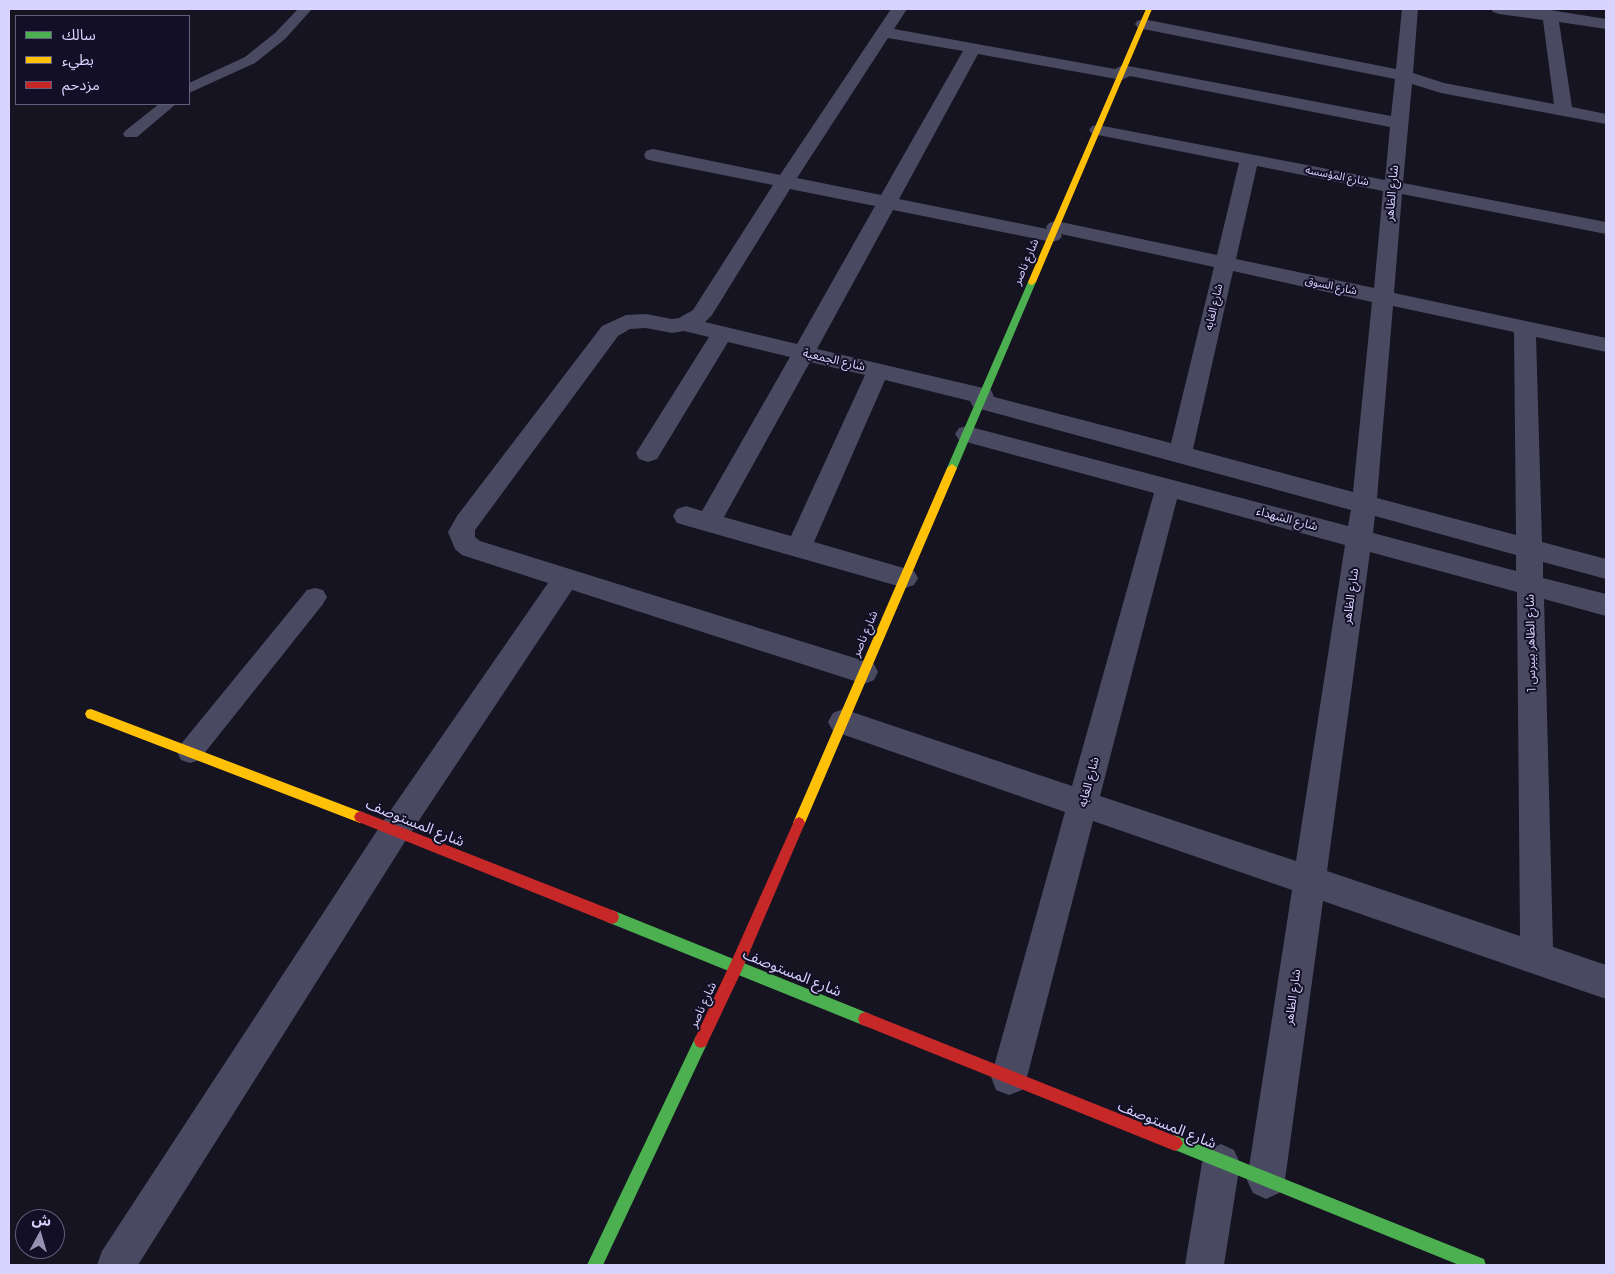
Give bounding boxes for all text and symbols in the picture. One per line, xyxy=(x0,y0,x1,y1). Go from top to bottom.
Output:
legend xyxy=(15,15,190,105)
text: سالك xyxy=(62,25,96,44)
text: بطيء xyxy=(62,50,94,69)
text: مزدحم xyxy=(62,75,100,94)
street label: شارع المؤسسه xyxy=(1304,163,1370,189)
street label: شارع الظاهر xyxy=(1382,164,1402,222)
street label: شارع ناصر xyxy=(1010,237,1042,287)
street label: شارع السوق xyxy=(1304,274,1358,298)
street label: شارع الغابه xyxy=(1202,283,1226,331)
street label: شارع الجمعية xyxy=(801,346,867,374)
street label: شارع الشهداء xyxy=(1255,504,1319,534)
street label: شارع الظاهر xyxy=(1340,567,1362,625)
street label: شارع الظاهر بيبرس 1 xyxy=(1523,594,1539,692)
street label: شارع ناصر xyxy=(849,609,881,659)
street label: شارع الغابه xyxy=(1075,755,1103,809)
street label: شارع المستوصف xyxy=(363,795,467,851)
street label: شارع المستوصف xyxy=(740,945,844,1001)
street label: شارع الظاهر xyxy=(1282,968,1304,1026)
street label: شارع ناصر xyxy=(686,980,720,1030)
street label: شارع المستوصف xyxy=(1115,1097,1219,1153)
north arrow xyxy=(15,1209,65,1259)
text: ش xyxy=(31,1210,52,1230)

